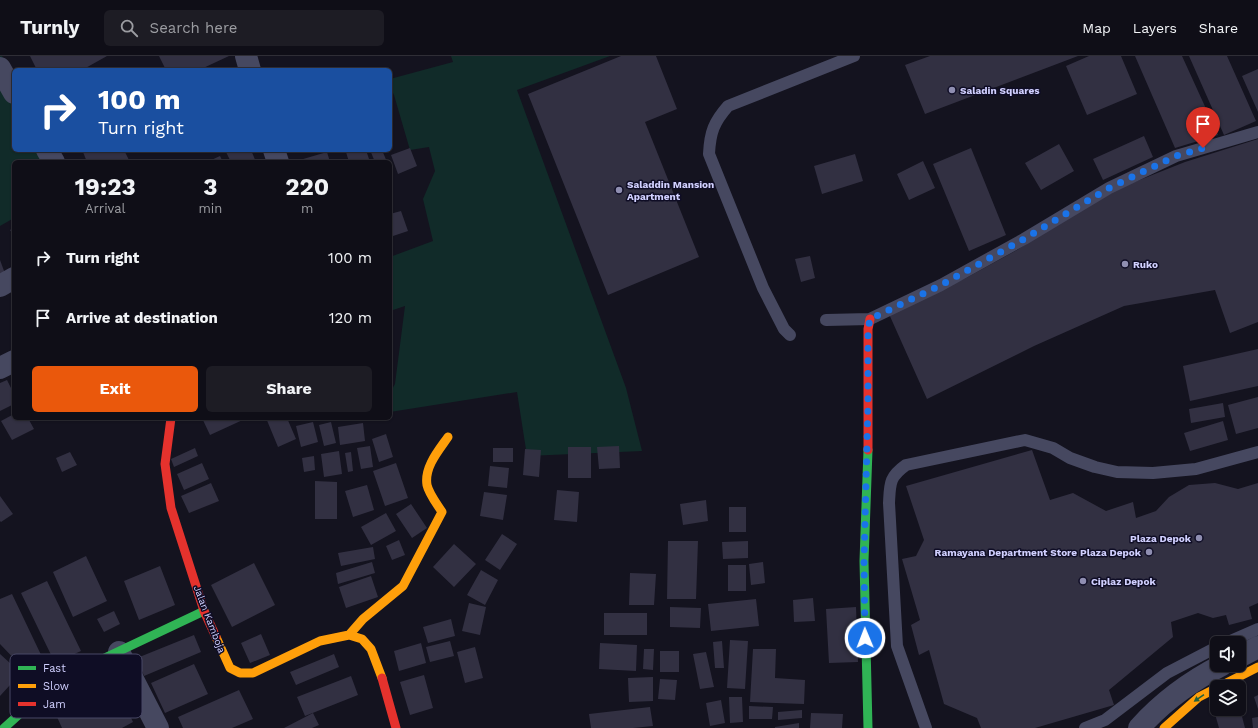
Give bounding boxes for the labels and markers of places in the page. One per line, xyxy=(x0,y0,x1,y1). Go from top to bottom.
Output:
marker: Saladin Squares xyxy=(947,85,957,95)
place label: Saladin Squares xyxy=(960,85,1040,96)
pin xyxy=(1186,107,1220,148)
place label: Saladdin Mansion Apartment xyxy=(627,179,714,202)
marker: Saladdin Mansion Apartment xyxy=(614,185,624,195)
marker: Ruko xyxy=(1120,259,1130,269)
place label: Ruko xyxy=(1133,259,1158,270)
place label: Plaza Depok xyxy=(1130,533,1192,544)
marker: Plaza Depok xyxy=(1194,533,1204,543)
place label: Ramayana Department Store Plaza Depok xyxy=(935,547,1142,558)
marker: Ramayana Department Store Plaza Depok xyxy=(1144,547,1154,557)
marker: Ciplaz Depok xyxy=(1078,576,1088,586)
place label: Ciplaz Depok xyxy=(1091,576,1156,587)

